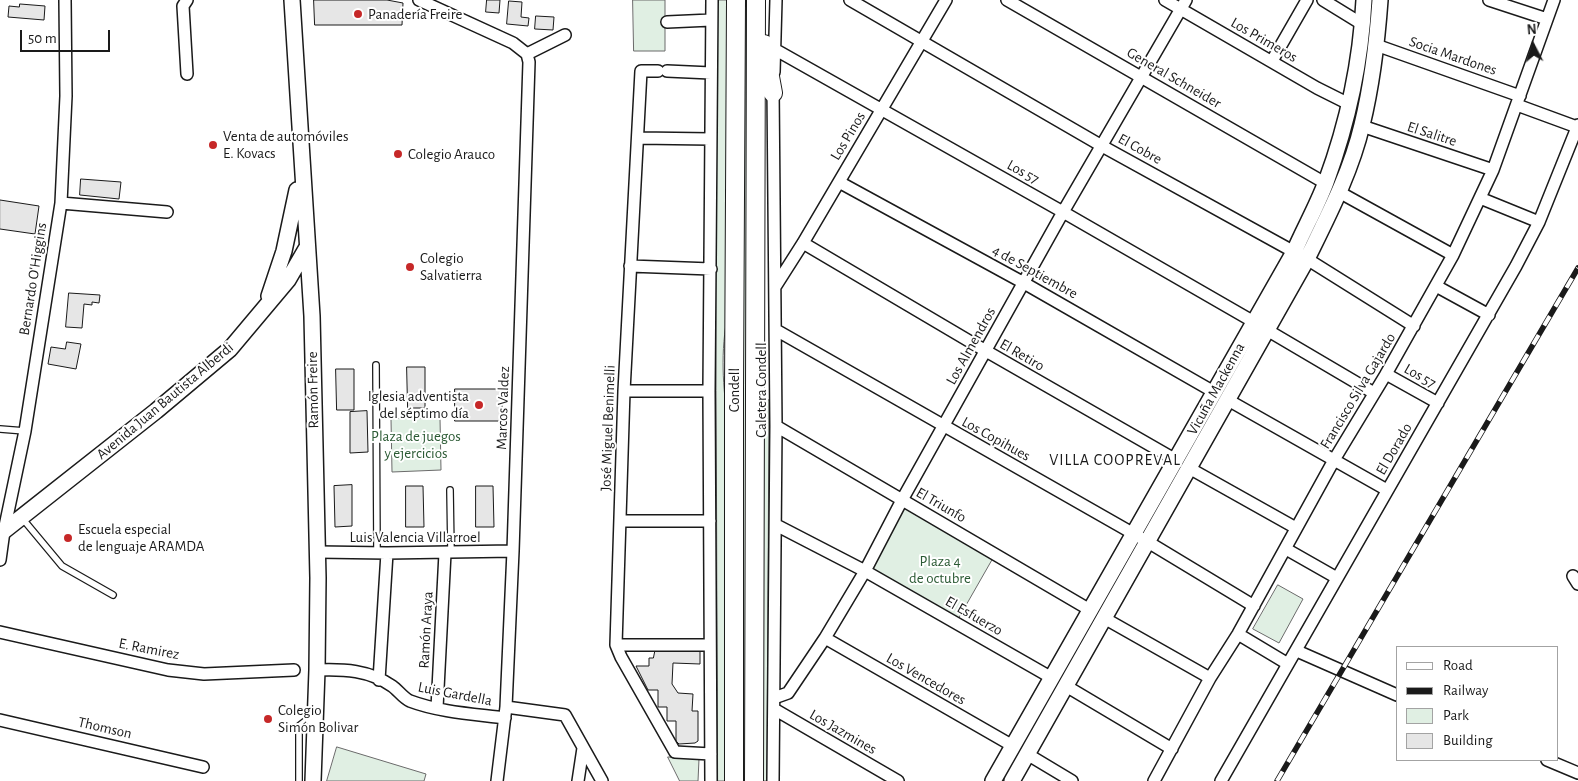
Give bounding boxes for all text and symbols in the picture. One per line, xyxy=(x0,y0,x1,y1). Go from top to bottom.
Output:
place label: Panadería Freire xyxy=(368,5,462,23)
marker: Panadería Freire xyxy=(352,8,364,20)
street label: Los Primeros xyxy=(1227,14,1301,66)
scale bar xyxy=(22,20,112,52)
north arrow xyxy=(1508,20,1558,70)
text: N xyxy=(1526,23,1537,37)
text: 50 m xyxy=(28,31,57,46)
street label: Socia Mardones xyxy=(1407,33,1499,79)
street label: General Schneider xyxy=(1124,44,1224,112)
street label: Los Pinos xyxy=(827,108,869,164)
street label: El Salitre xyxy=(1405,118,1459,150)
place label: Venta de automóviles E. Kovacs xyxy=(223,127,348,162)
street label: El Cobre xyxy=(1115,130,1165,168)
marker: Venta de automóviles E. Kovacs xyxy=(207,139,219,151)
place label: Colegio Arauco xyxy=(408,145,495,163)
marker: Colegio Arauco xyxy=(392,148,404,160)
street label: Los 57 xyxy=(1004,156,1042,188)
street label: Bernardo O'Higgins xyxy=(15,221,51,337)
street label: 4 de Septiembre xyxy=(989,241,1081,303)
place label: Colegio Salvatierra xyxy=(420,249,482,284)
marker: Colegio Salvatierra xyxy=(404,261,416,273)
street label: Los Almendros xyxy=(942,304,1000,388)
street label: Francisco Silva Gajardo xyxy=(1316,330,1400,452)
street label: El Retiro xyxy=(996,335,1048,375)
street label: Avenida Juan Bautista Alberdi xyxy=(93,338,237,464)
street label: Vicuña Mackenna xyxy=(1183,340,1249,438)
street label: Caletera Condell xyxy=(752,342,770,438)
street label: Ramón Freire xyxy=(303,351,323,429)
street label: Los 57 xyxy=(1401,360,1439,392)
street label: José Miguel Benimelli xyxy=(597,365,619,491)
street label: Marcos Valdez xyxy=(493,366,513,450)
street label: Condell xyxy=(725,368,743,412)
place label: Iglesia adventista del séptimo día xyxy=(368,387,469,422)
marker: Iglesia adventista del séptimo día xyxy=(473,399,485,411)
street label: Los Copihues xyxy=(959,413,1033,465)
street label: El Dorado xyxy=(1372,420,1416,478)
park label: Plaza de juegos y ejercicios xyxy=(371,427,461,462)
district label: VILLA COOPREVAL xyxy=(1047,450,1183,470)
street label: El Triunfo xyxy=(913,483,969,527)
place label: Escuela especial de lenguaje ARAMDA xyxy=(78,520,204,555)
street label: Luis Valencia Villarroel xyxy=(349,528,481,546)
marker: Escuela especial de lenguaje ARAMDA xyxy=(62,532,74,544)
park label: Plaza 4 de octubre xyxy=(909,552,971,587)
street label: Ramón Araya xyxy=(415,591,437,669)
street label: El Esfuerzo xyxy=(942,592,1006,640)
street label: E. Ramirez xyxy=(117,634,181,664)
legend xyxy=(1396,646,1558,761)
street label: Los Vencedores xyxy=(883,649,969,709)
text: Road xyxy=(1443,658,1473,673)
street label: Luis Gardella xyxy=(416,678,494,710)
text: Railway xyxy=(1443,683,1488,698)
place label: Colegio Simón Bolivar xyxy=(278,701,358,736)
street label: Los Jazmines xyxy=(806,706,880,758)
text: Park xyxy=(1443,708,1469,723)
street label: Thomson xyxy=(76,713,134,743)
marker: Colegio Simón Bolivar xyxy=(262,713,274,725)
text: Building xyxy=(1443,733,1493,748)

